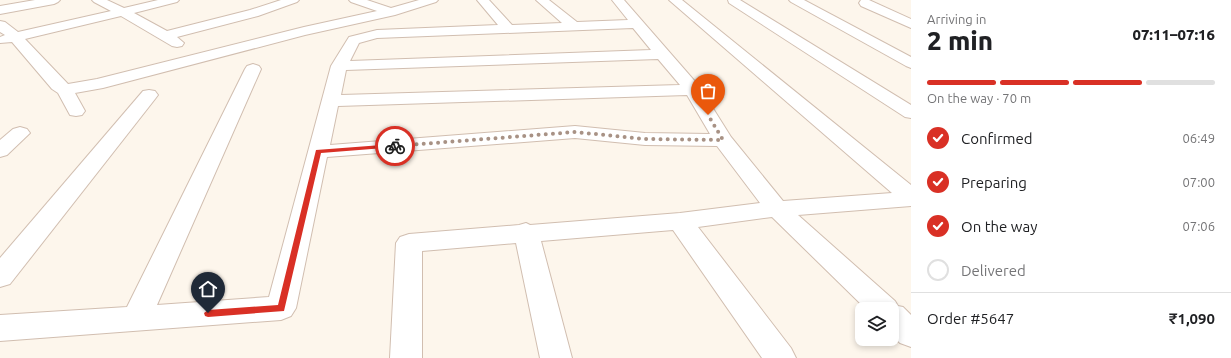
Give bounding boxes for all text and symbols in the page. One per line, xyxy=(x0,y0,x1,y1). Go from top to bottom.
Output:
text: Arriving in xyxy=(927,12,986,26)
text: 2 min xyxy=(927,26,993,55)
text: 07:11–07:16 xyxy=(1132,26,1215,43)
pin xyxy=(691,74,725,115)
icon: bag xyxy=(697,80,719,102)
text: On the way · 70 m xyxy=(927,91,1031,105)
courier xyxy=(375,126,415,166)
icon: check xyxy=(927,127,949,149)
text: Confirmed xyxy=(961,130,1033,147)
text: 06:49 xyxy=(1182,131,1215,145)
icon: bike xyxy=(384,135,406,157)
icon: check xyxy=(927,171,949,193)
text: Preparing xyxy=(961,174,1027,191)
text: 07:00 xyxy=(1182,175,1215,189)
icon: check xyxy=(927,215,949,237)
text: On the way xyxy=(961,218,1037,235)
text: 07:06 xyxy=(1182,219,1215,233)
text: Delivered xyxy=(961,262,1026,279)
pin xyxy=(191,272,225,313)
icon: home xyxy=(197,278,219,300)
map controls xyxy=(855,302,899,346)
button: layers xyxy=(855,302,899,346)
text: Order #5647 xyxy=(927,310,1014,327)
text: ₹1,090 xyxy=(1169,310,1215,327)

